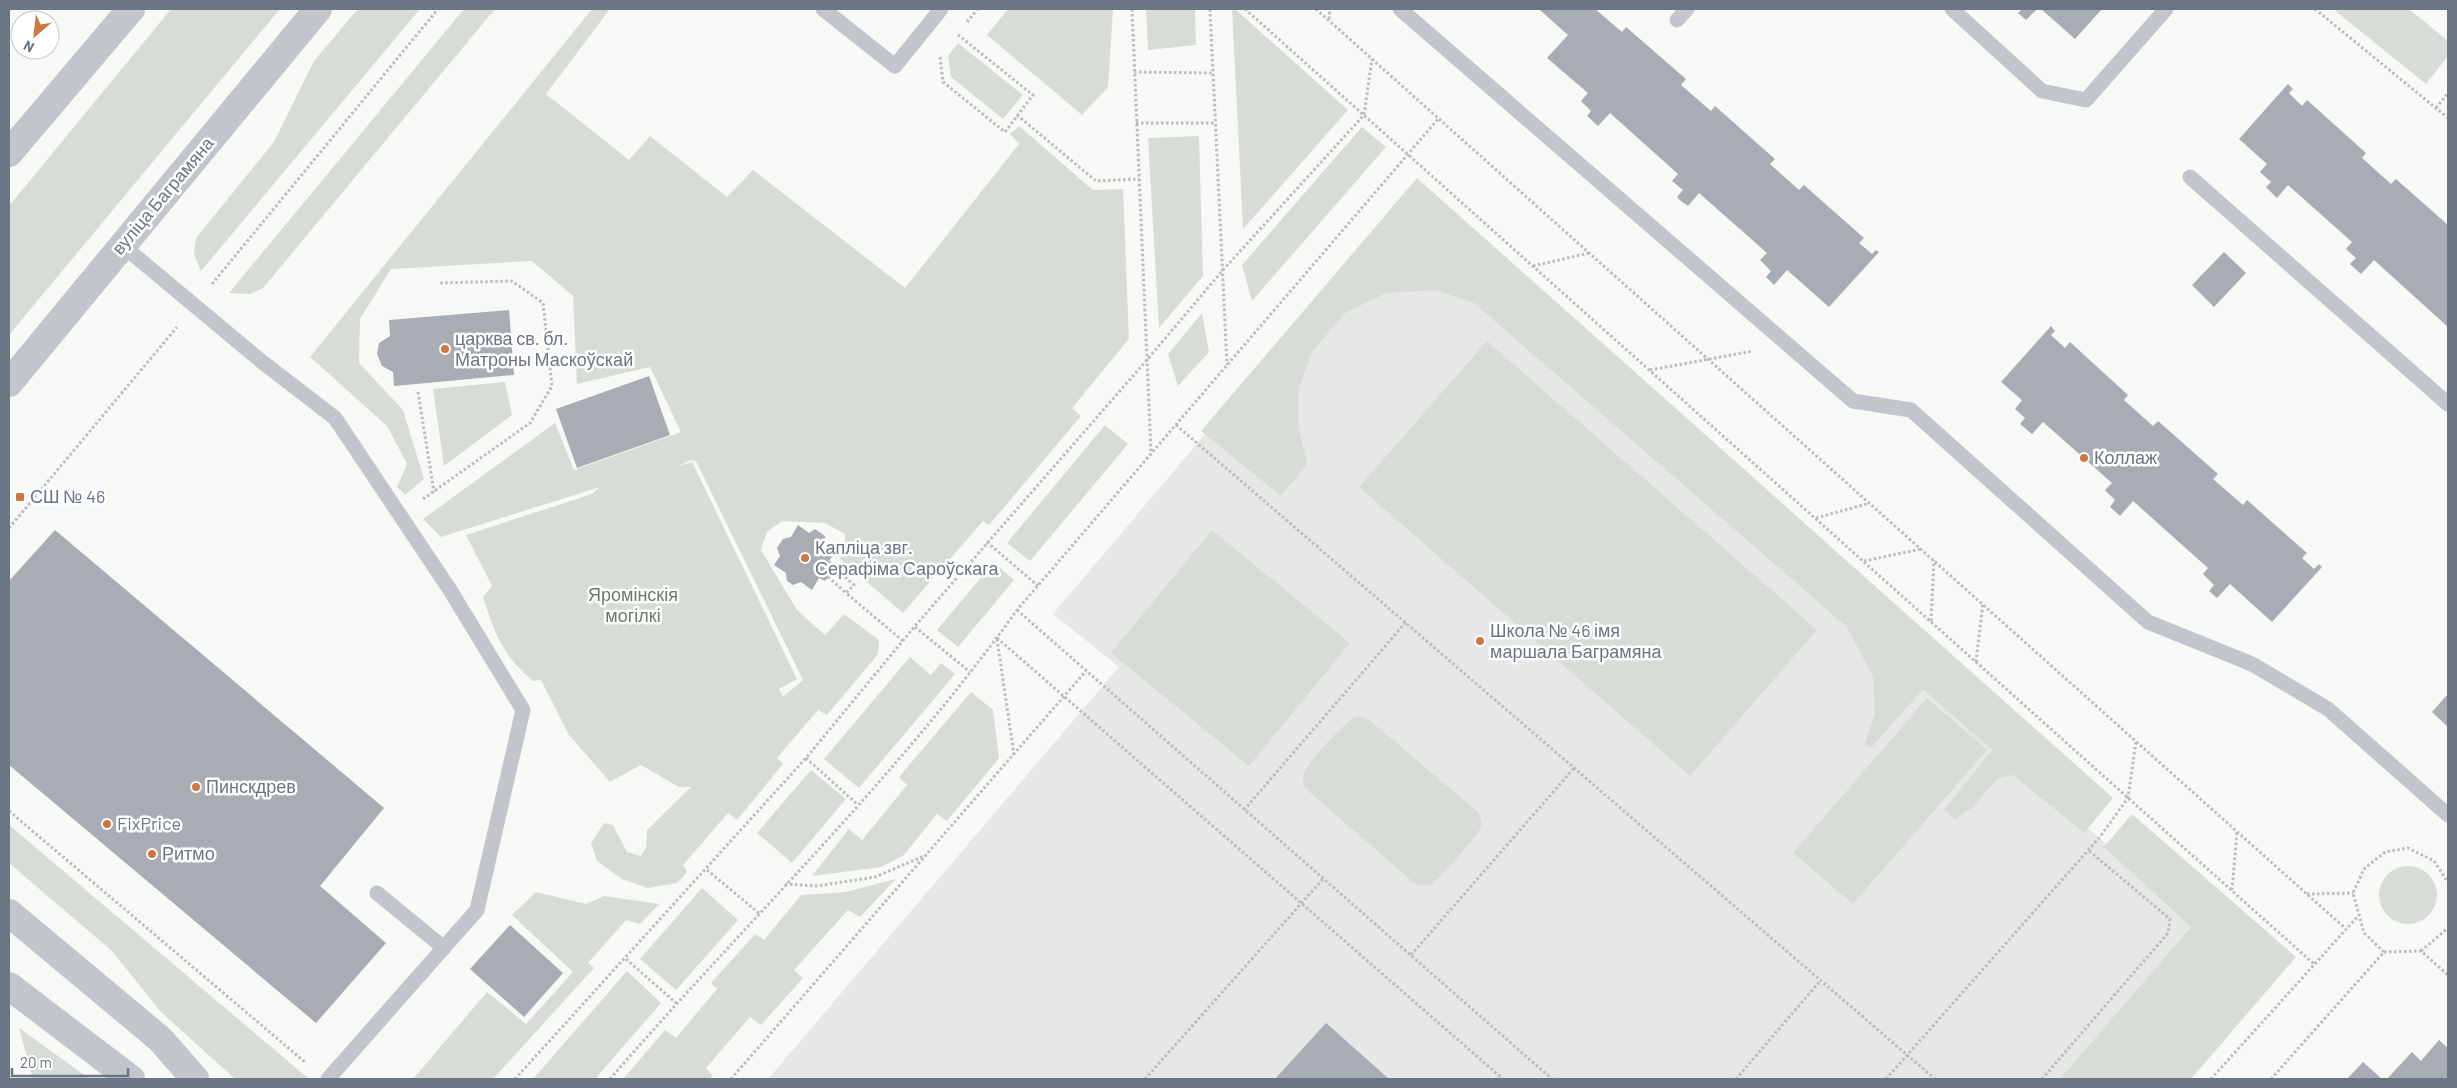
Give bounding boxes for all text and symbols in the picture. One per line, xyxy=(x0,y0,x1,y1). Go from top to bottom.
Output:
north arrow xyxy=(10,10,60,60)
text: N xyxy=(21,37,37,57)
street label: вуліца Баграмяна xyxy=(107,131,218,259)
place label: царква св. бл. Матроны Маскоўскай xyxy=(455,327,633,370)
marker: царква св. бл. Матроны Маскоўскай xyxy=(439,343,451,355)
place label: Коллаж xyxy=(2094,446,2157,468)
marker: Коллаж xyxy=(2078,452,2090,464)
place label: СШ № 46 xyxy=(30,485,105,507)
marker: СШ № 46 xyxy=(14,491,26,503)
place label: Капліца звг. Серафіма Сароўскага xyxy=(815,536,1000,579)
marker: Капліца звг. Серафіма Сароўскага xyxy=(799,552,811,564)
park label: Яромінскія могілкі xyxy=(588,583,678,626)
place label: Школа № 46 імя маршала Баграмяна xyxy=(1490,619,1662,662)
marker: Школа № 46 імя маршала Баграмяна xyxy=(1474,635,1486,647)
place label: Пинскдрев xyxy=(206,775,296,797)
marker: Пинскдрев xyxy=(190,781,202,793)
place label: FixPrice xyxy=(117,812,181,834)
marker: FixPrice xyxy=(101,818,113,830)
place label: Ритмо xyxy=(162,842,215,864)
marker: Ритмо xyxy=(146,848,158,860)
scale bar xyxy=(12,1046,129,1078)
text: 20 m xyxy=(20,1053,52,1071)

